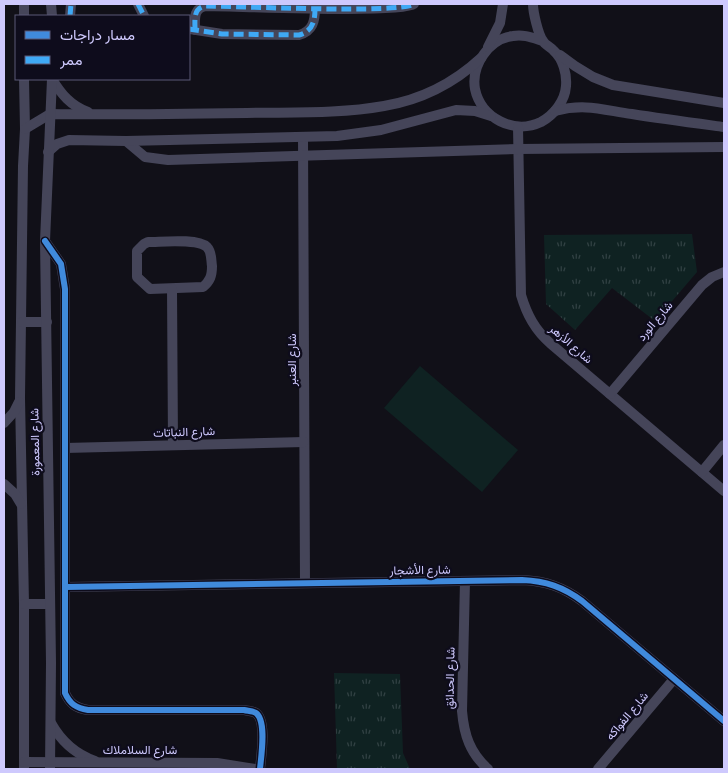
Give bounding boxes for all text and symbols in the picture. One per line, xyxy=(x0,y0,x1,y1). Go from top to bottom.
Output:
legend xyxy=(15,15,190,80)
text: مسار دراجات xyxy=(60,26,135,44)
text: ممر xyxy=(59,51,82,69)
street label: شارع الورد xyxy=(634,298,677,345)
street label: شارع الأزهر xyxy=(545,321,595,368)
street label: شارع العنبر xyxy=(285,334,301,387)
street label: شارع المعمورة xyxy=(27,408,45,476)
street label: شارع النباتات xyxy=(153,424,215,442)
street label: شارع الأشجار xyxy=(388,562,451,580)
street label: شارع الحدائق xyxy=(442,647,460,709)
street label: شارع الفواكه xyxy=(603,689,653,744)
street label: شارع السلاملاك xyxy=(103,743,177,759)

